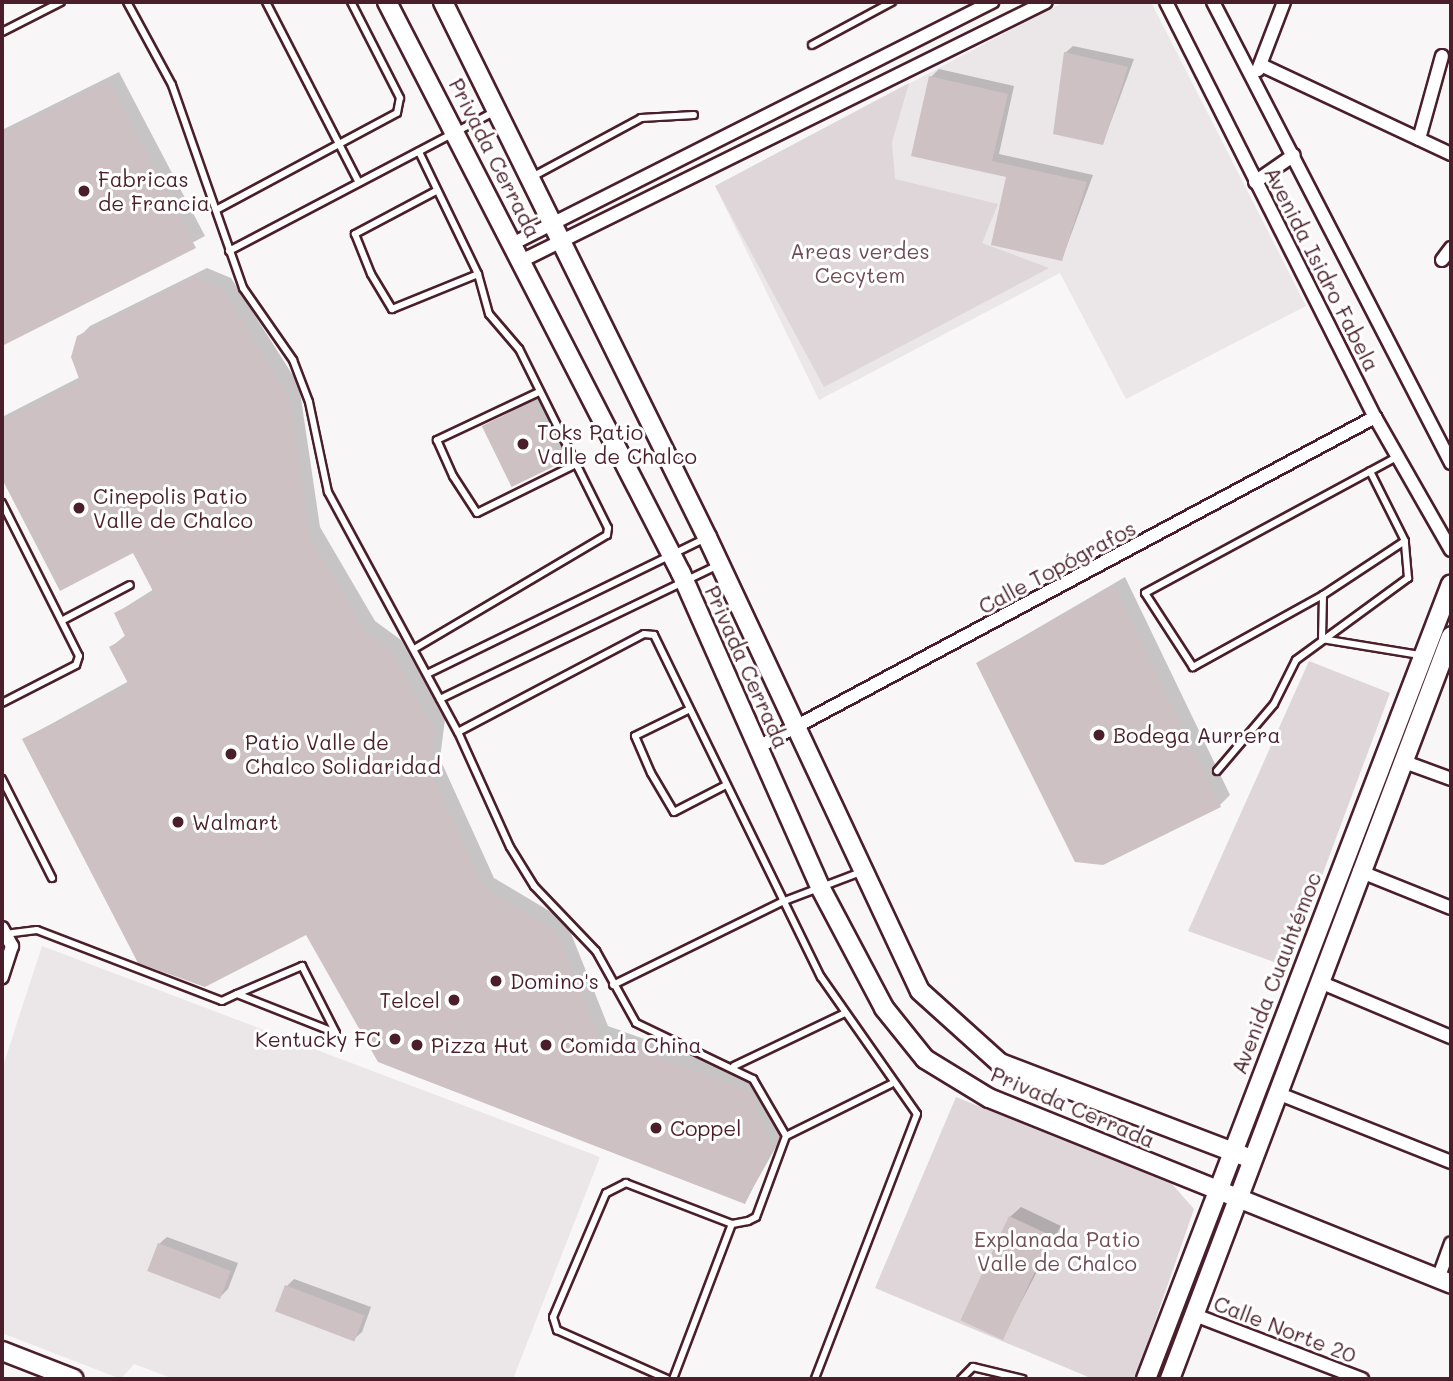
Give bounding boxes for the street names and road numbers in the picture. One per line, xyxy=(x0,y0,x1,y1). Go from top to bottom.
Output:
street label: Privada Cerrada xyxy=(444,74,546,242)
street label: Avenida Isidro Fabela xyxy=(1259,163,1385,375)
street label: Calle Topógrafos xyxy=(974,515,1140,619)
street label: Privada Cerrada xyxy=(700,582,794,752)
street label: Avenida Cuauhtémoc xyxy=(1226,868,1326,1078)
street label: Privada Cerrada xyxy=(987,1061,1159,1153)
street label: Calle Norte 20 xyxy=(1210,1290,1360,1368)

